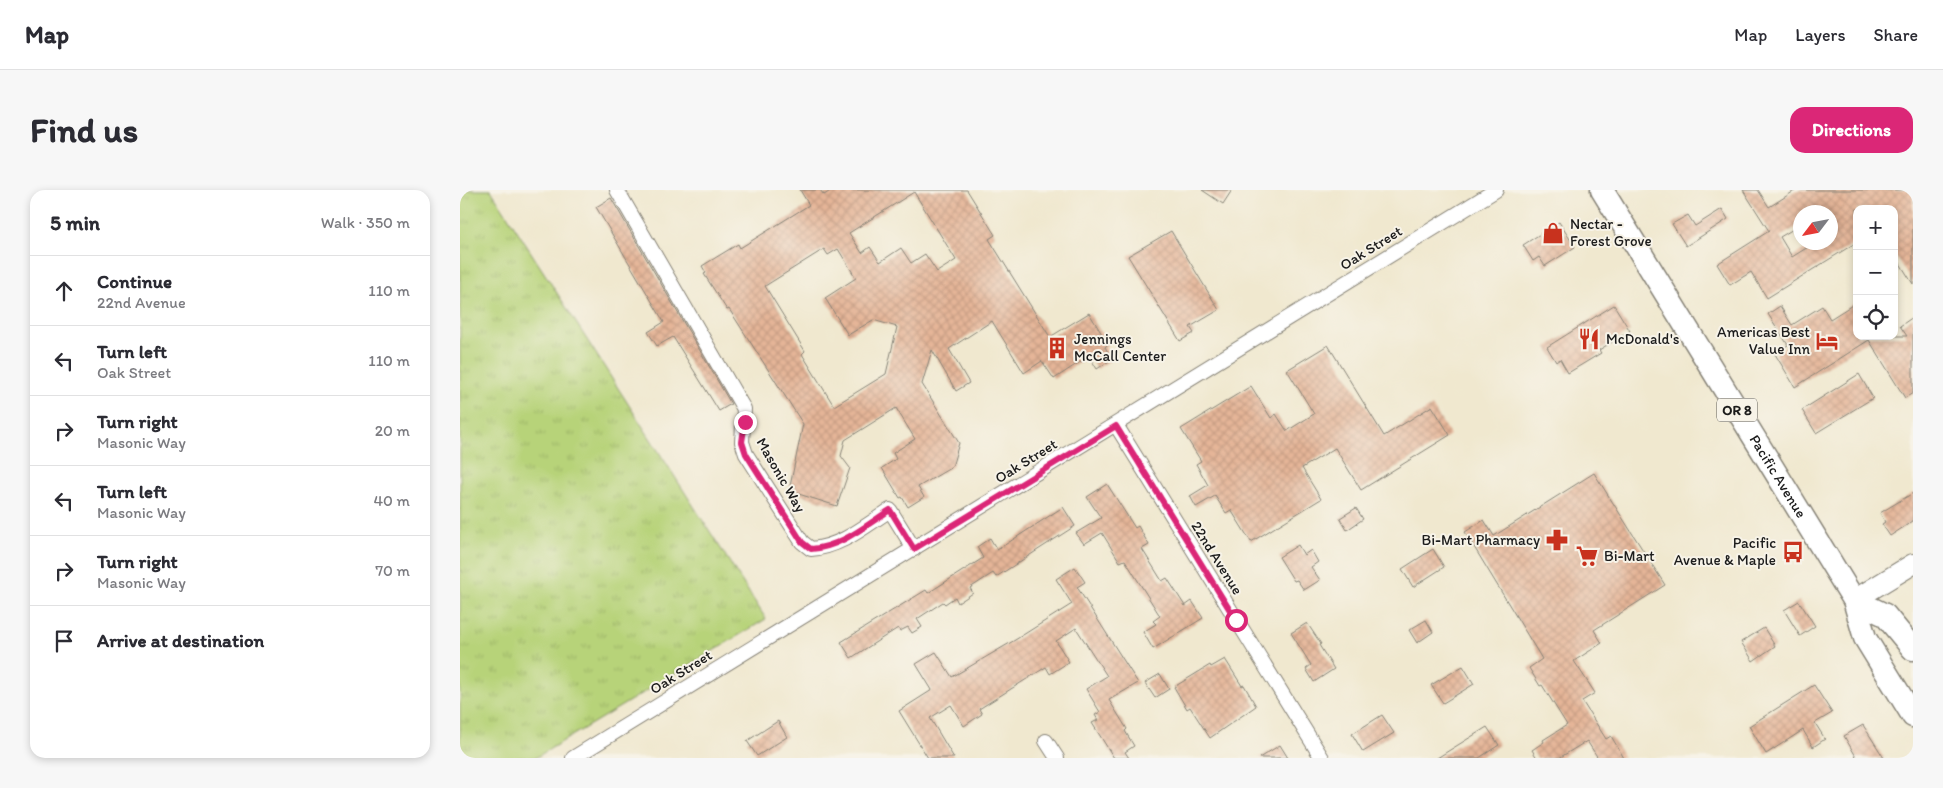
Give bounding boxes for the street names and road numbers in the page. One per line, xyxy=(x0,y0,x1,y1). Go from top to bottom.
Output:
street label: Oak Street xyxy=(1337,222,1406,274)
road number: OR 8 xyxy=(1717,398,1757,422)
street label: Pacific Avenue xyxy=(1746,431,1810,521)
street label: Masonic Way xyxy=(752,435,810,515)
street label: Oak Street xyxy=(992,435,1061,487)
street label: 22nd Avenue xyxy=(1187,518,1247,598)
street label: Oak Street xyxy=(647,646,716,698)

